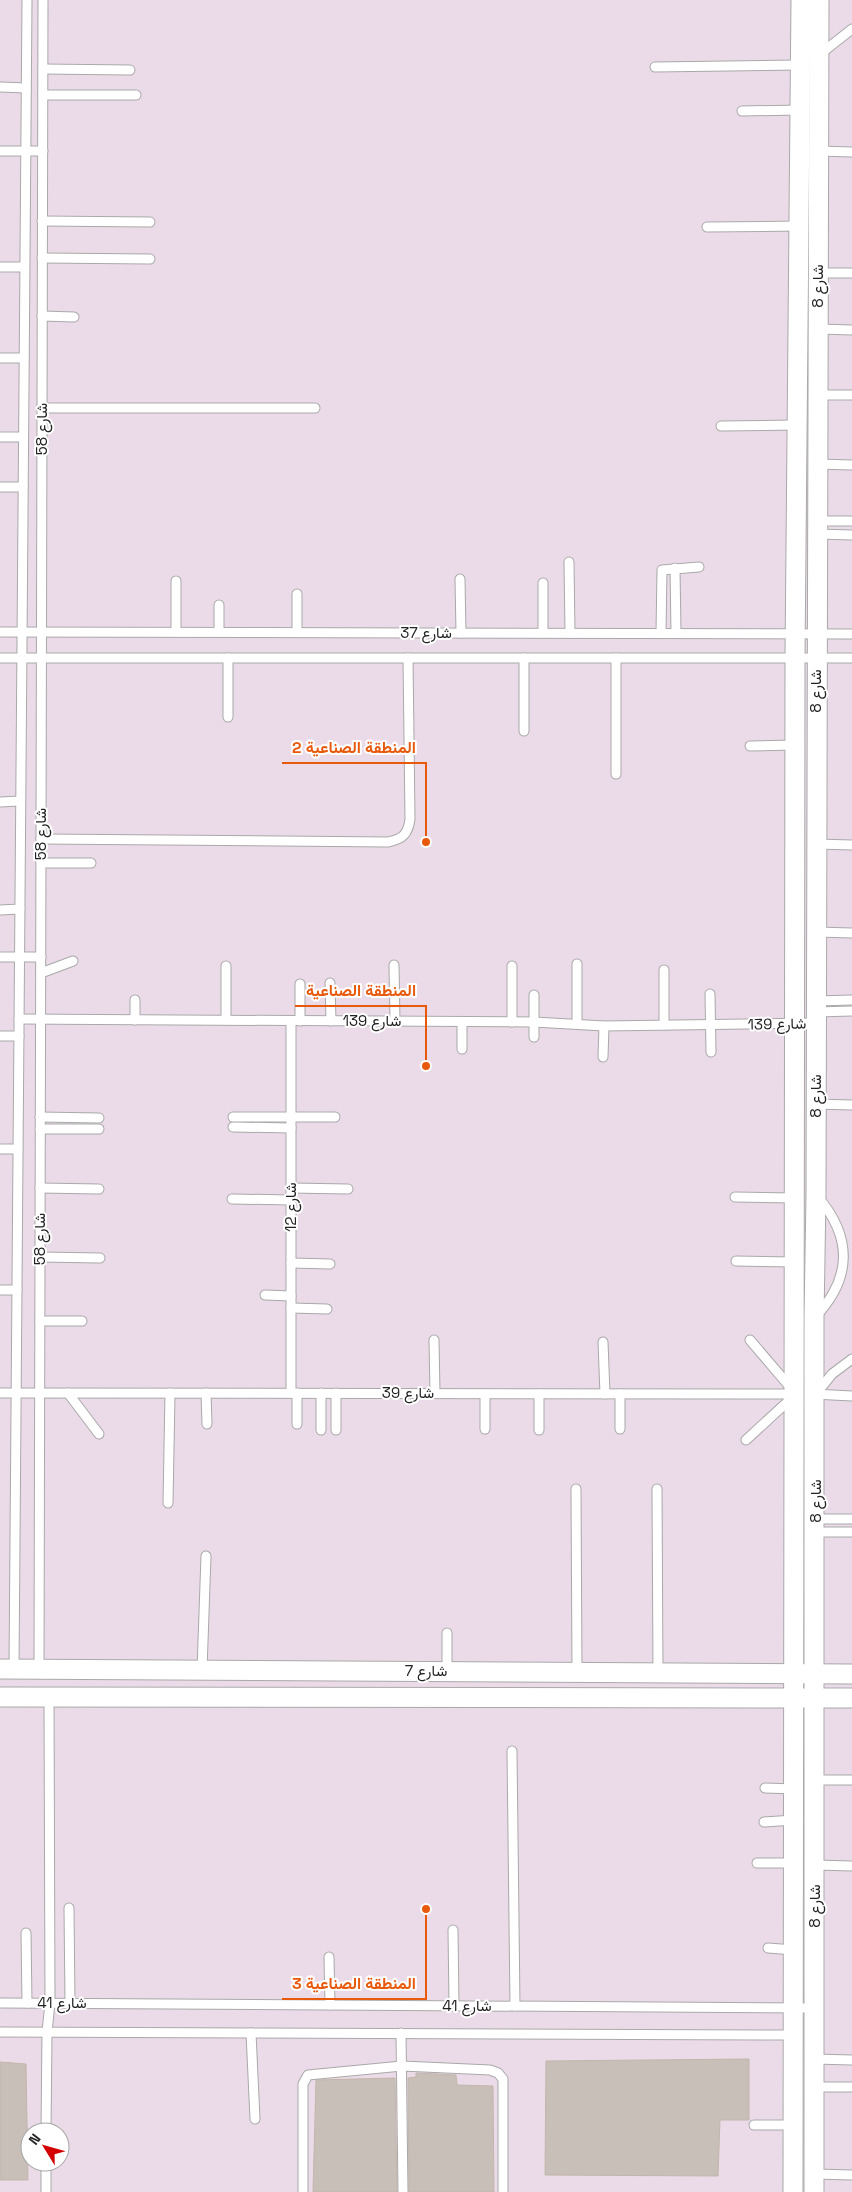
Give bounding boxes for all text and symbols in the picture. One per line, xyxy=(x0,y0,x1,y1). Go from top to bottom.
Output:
street label: شارع 8 xyxy=(808,264,829,308)
street label: شارع 58 xyxy=(32,403,53,455)
street label: شارع 37 xyxy=(400,623,452,644)
street label: شارع 8 xyxy=(806,669,827,713)
callout: المنطقة الصناعية 2 xyxy=(282,732,426,763)
text: المنطقة الصناعية 2 xyxy=(292,737,416,758)
street label: شارع 58 xyxy=(31,808,52,860)
callout: المنطقة الصناعية xyxy=(295,975,426,1006)
text: المنطقة الصناعية xyxy=(306,980,416,1001)
street label: شارع 139 xyxy=(343,1011,401,1032)
street label: شارع 139 xyxy=(748,1013,807,1036)
street label: شارع 8 xyxy=(806,1074,827,1118)
street label: شارع 12 xyxy=(281,1182,302,1232)
street label: شارع 58 xyxy=(30,1213,51,1265)
street label: شارع 39 xyxy=(382,1383,434,1404)
street label: شارع 8 xyxy=(806,1479,827,1523)
street label: شارع 7 xyxy=(405,1661,447,1682)
street label: شارع 8 xyxy=(805,1884,826,1928)
callout: المنطقة الصناعية 3 xyxy=(282,1968,426,1999)
text: المنطقة الصناعية 3 xyxy=(292,1973,416,1994)
street label: شارع 41 xyxy=(37,1993,87,2014)
street label: شارع 41 xyxy=(442,1996,492,2017)
north arrow xyxy=(20,2122,70,2172)
text: N xyxy=(25,2130,45,2148)

